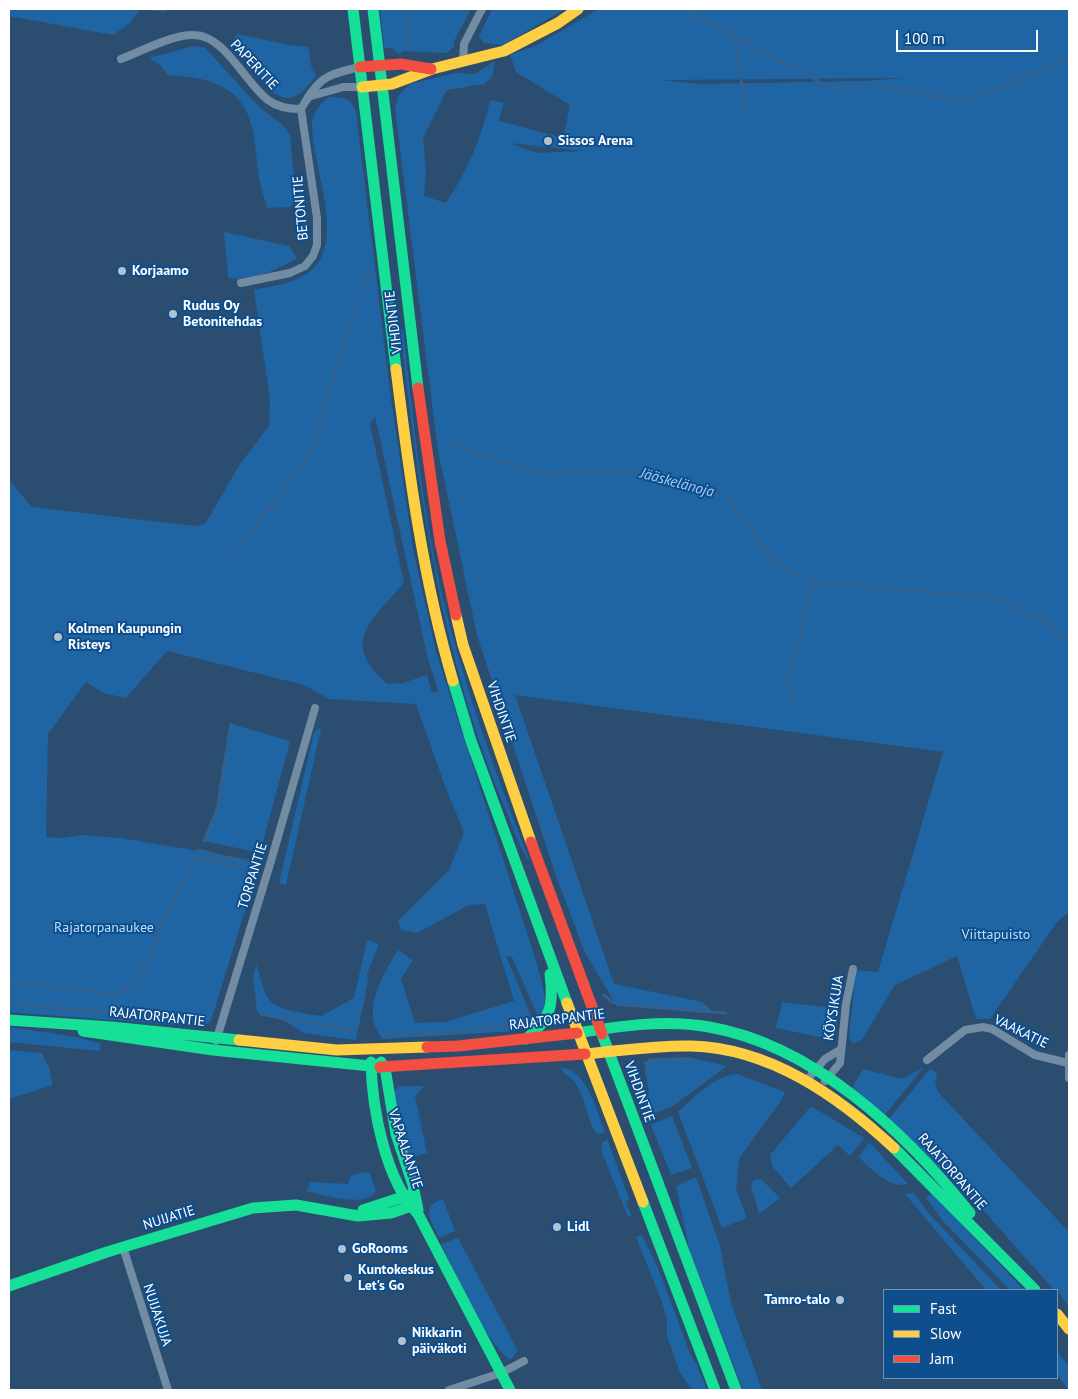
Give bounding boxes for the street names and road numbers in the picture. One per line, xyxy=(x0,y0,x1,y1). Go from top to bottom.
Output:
street label: PAPERITIE xyxy=(227,37,281,93)
street label: BETONITIE xyxy=(290,175,312,241)
street label: VIHDINTIE xyxy=(382,289,406,355)
street label: VIHDINTIE xyxy=(483,679,519,745)
street label: TORPANTIE xyxy=(235,841,271,911)
street label: KÖYSIKUJA xyxy=(821,974,847,1042)
street label: RAJATORPANTIE xyxy=(108,1004,206,1030)
street label: RAJATORPANTIE xyxy=(508,1006,606,1034)
street label: VAAKATIE xyxy=(991,1012,1051,1052)
street label: VIHDINTIE xyxy=(620,1059,658,1125)
street label: VAPAALANTIE xyxy=(384,1107,426,1191)
street label: RAJATORPANTIE xyxy=(914,1130,990,1214)
street label: NUIJATIE xyxy=(141,1202,197,1234)
street label: NUIJAKUJA xyxy=(139,1282,175,1348)

